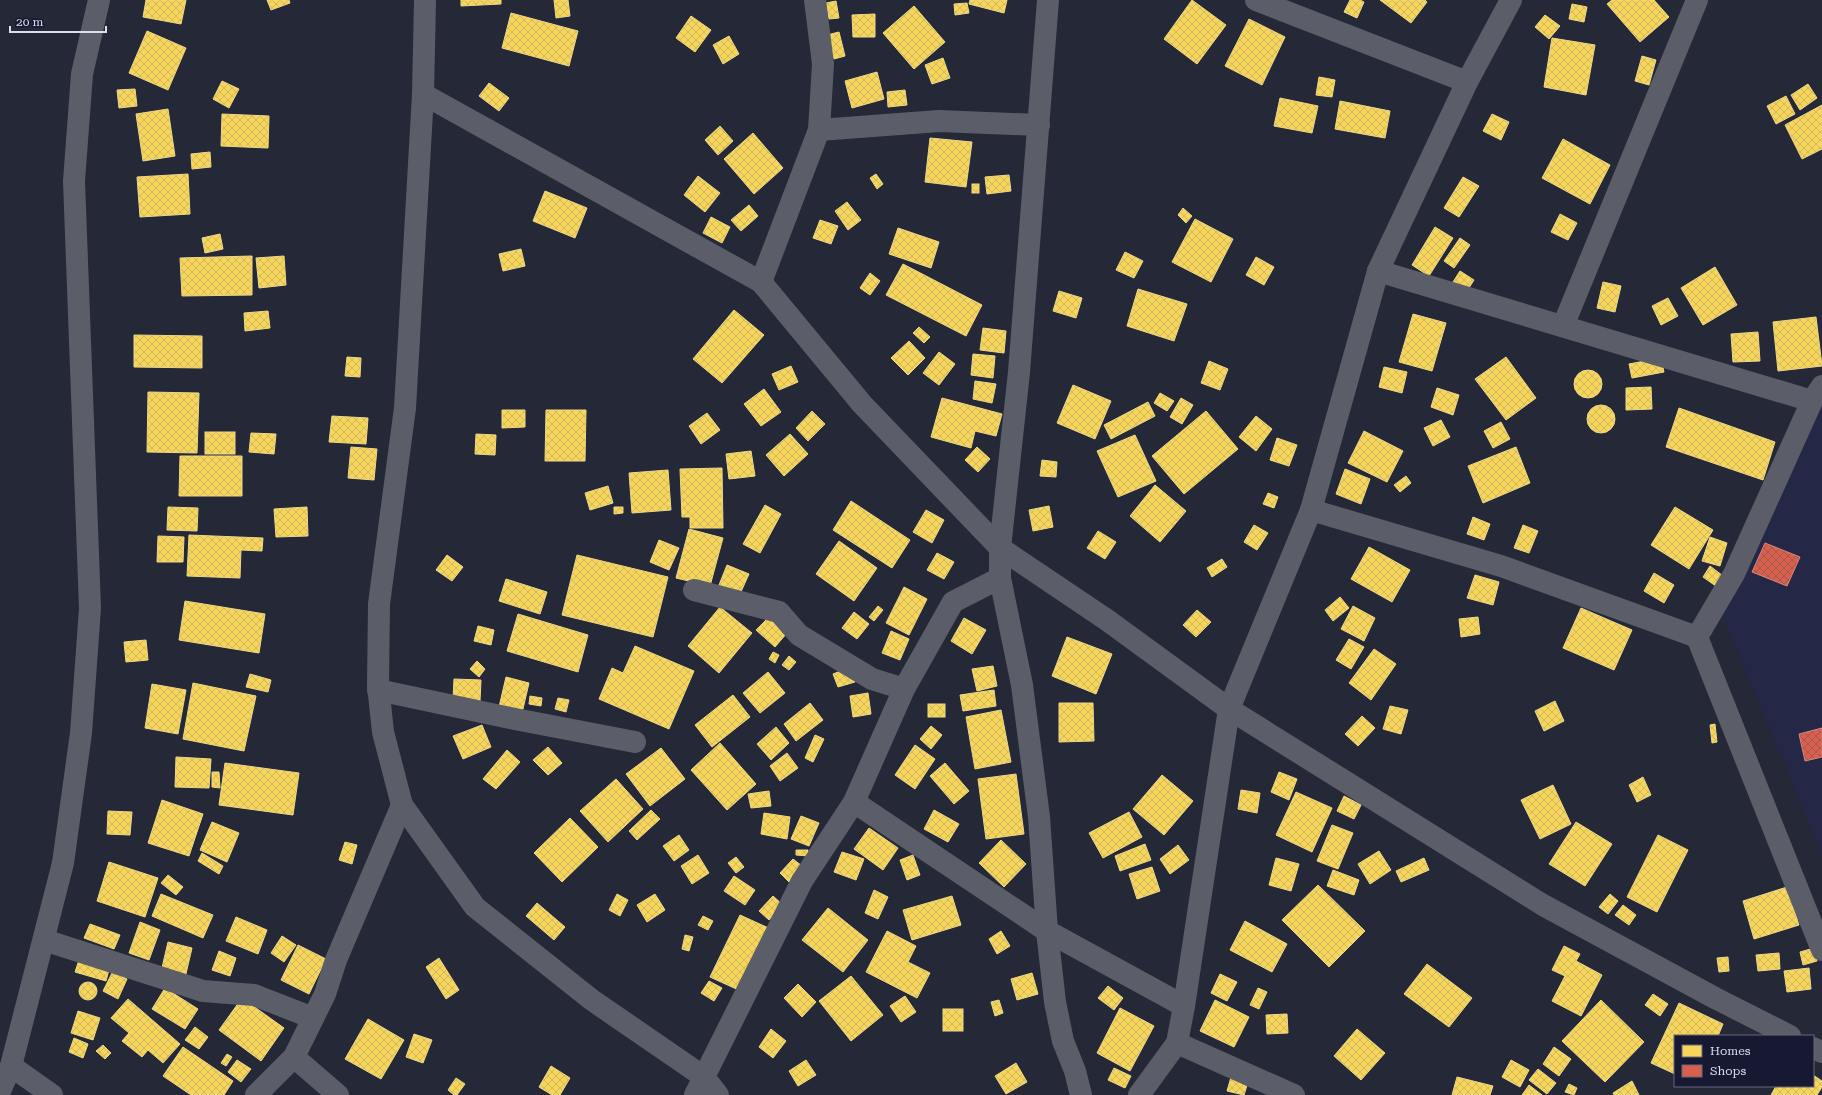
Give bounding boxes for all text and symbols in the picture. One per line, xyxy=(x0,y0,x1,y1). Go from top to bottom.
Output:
scale bar xyxy=(10,8,106,34)
text: 20 m xyxy=(16,15,43,29)
legend xyxy=(1674,1035,1814,1087)
text: Homes xyxy=(1710,1044,1751,1058)
text: Shops xyxy=(1710,1064,1746,1078)

